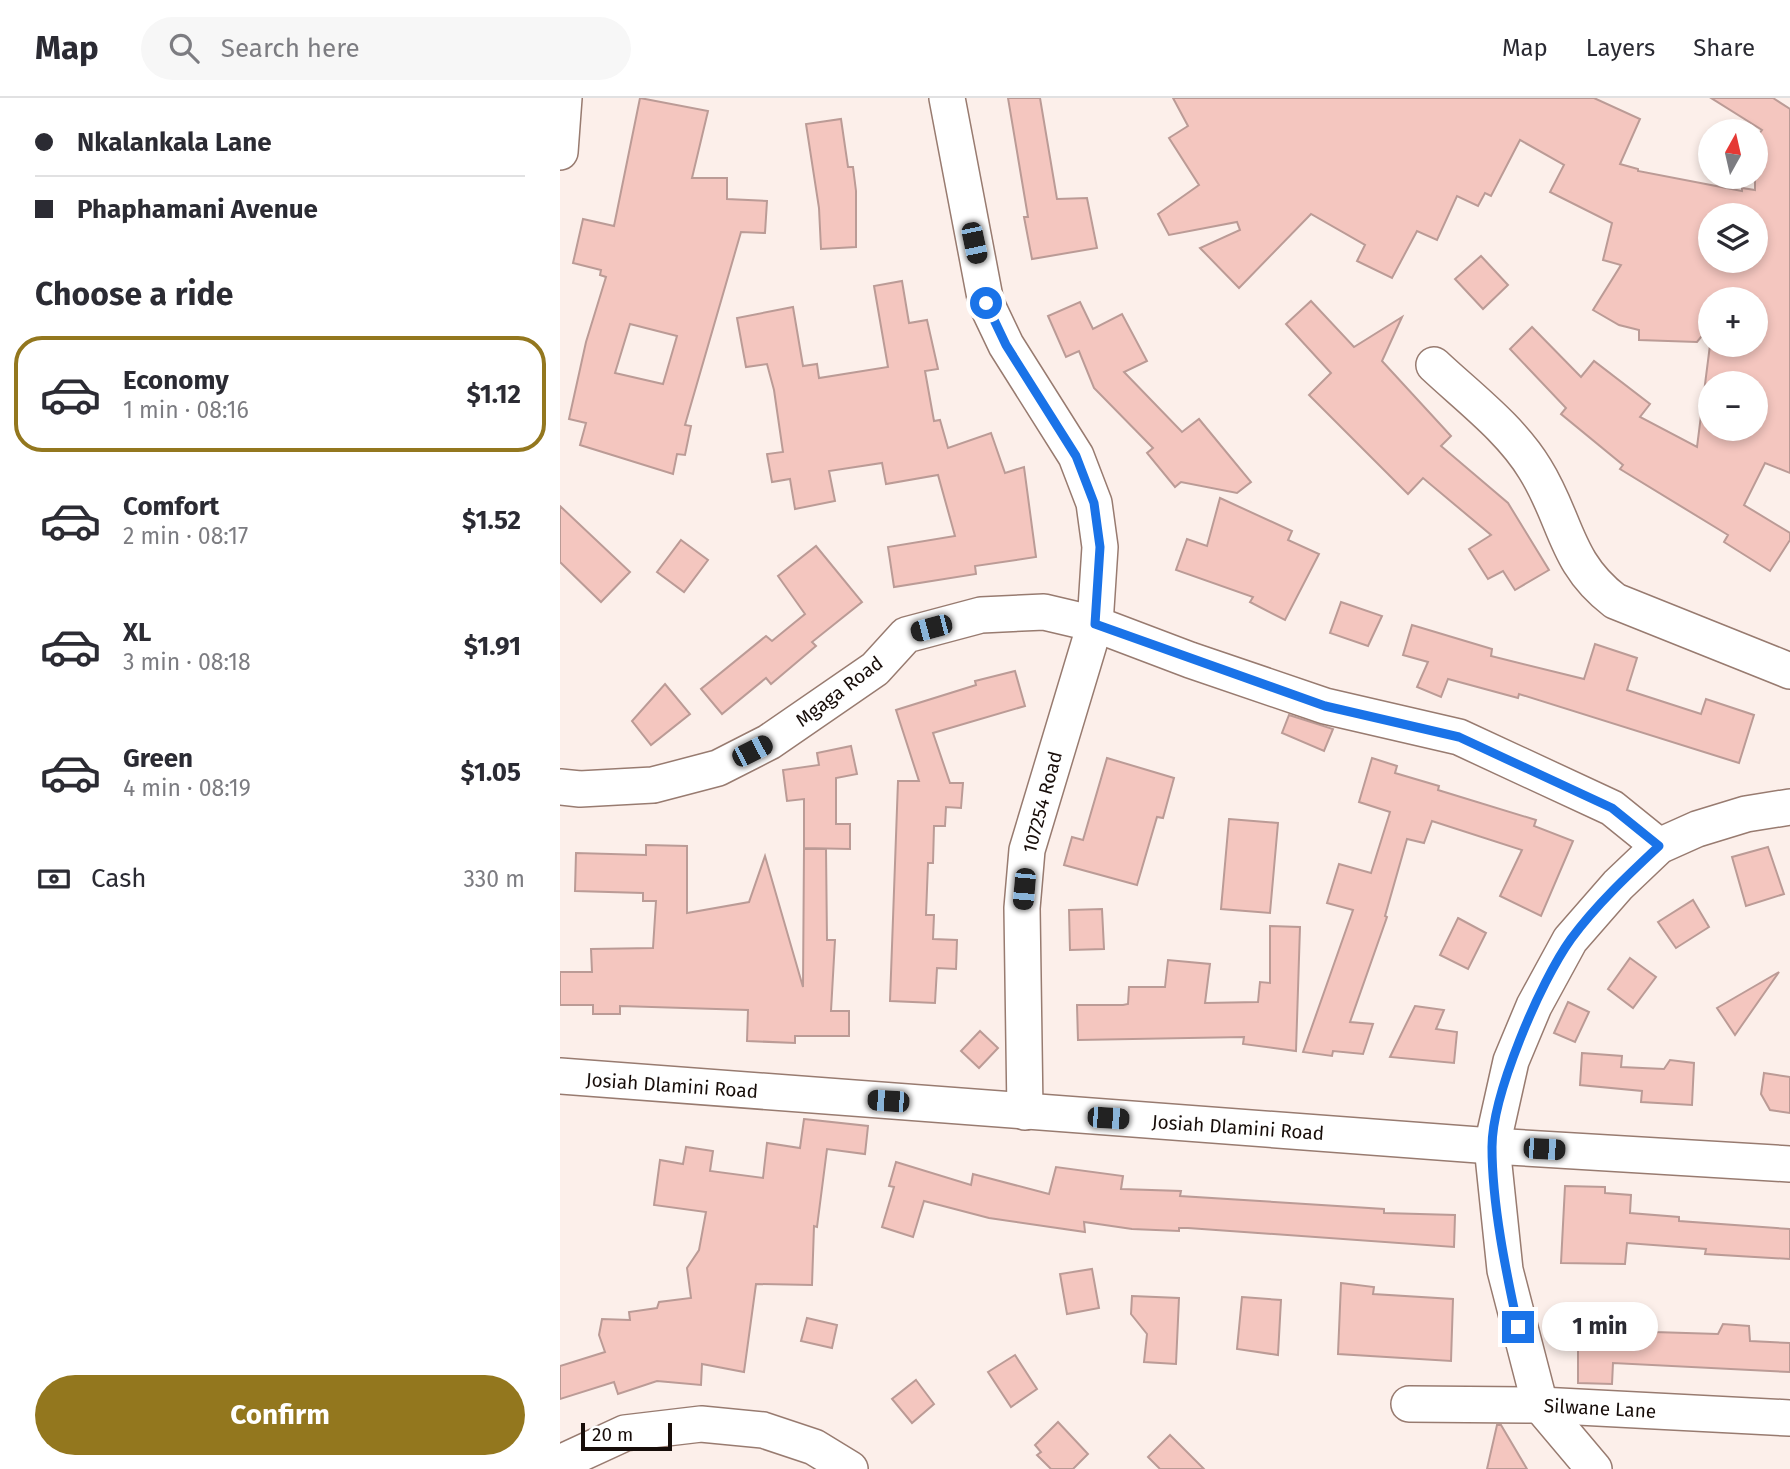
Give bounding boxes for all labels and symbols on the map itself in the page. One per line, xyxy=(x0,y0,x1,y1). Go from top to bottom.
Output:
north arrow xyxy=(1698,119,1768,189)
car xyxy=(960,220,989,266)
route start xyxy=(970,287,1002,319)
car xyxy=(908,612,955,644)
street label: Mgaga Road xyxy=(791,651,887,732)
car xyxy=(729,732,776,770)
street label: 107254 Road xyxy=(1018,749,1067,856)
car xyxy=(1012,867,1037,911)
street label: Josiah Dlamini Road xyxy=(585,1068,759,1103)
car xyxy=(867,1089,910,1113)
car xyxy=(1087,1106,1130,1130)
street label: Josiah Dlamini Road xyxy=(1151,1110,1325,1145)
car xyxy=(1523,1137,1566,1161)
callout: 1 min xyxy=(1542,1302,1658,1352)
route end xyxy=(1502,1311,1534,1343)
street label: Silwane Lane xyxy=(1543,1394,1657,1423)
scale bar xyxy=(581,1420,672,1452)

